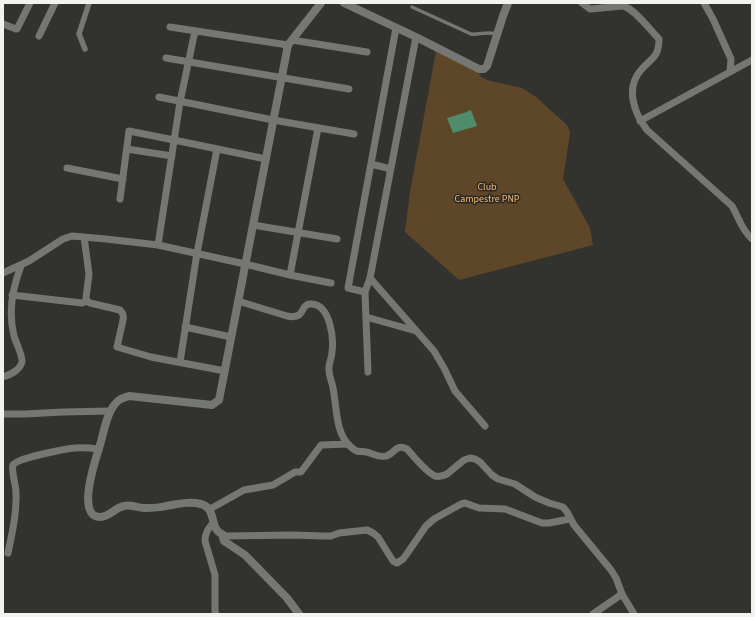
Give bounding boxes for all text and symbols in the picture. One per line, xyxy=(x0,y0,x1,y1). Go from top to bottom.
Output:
park label: Club Campestre PNP xyxy=(454,182,520,206)

